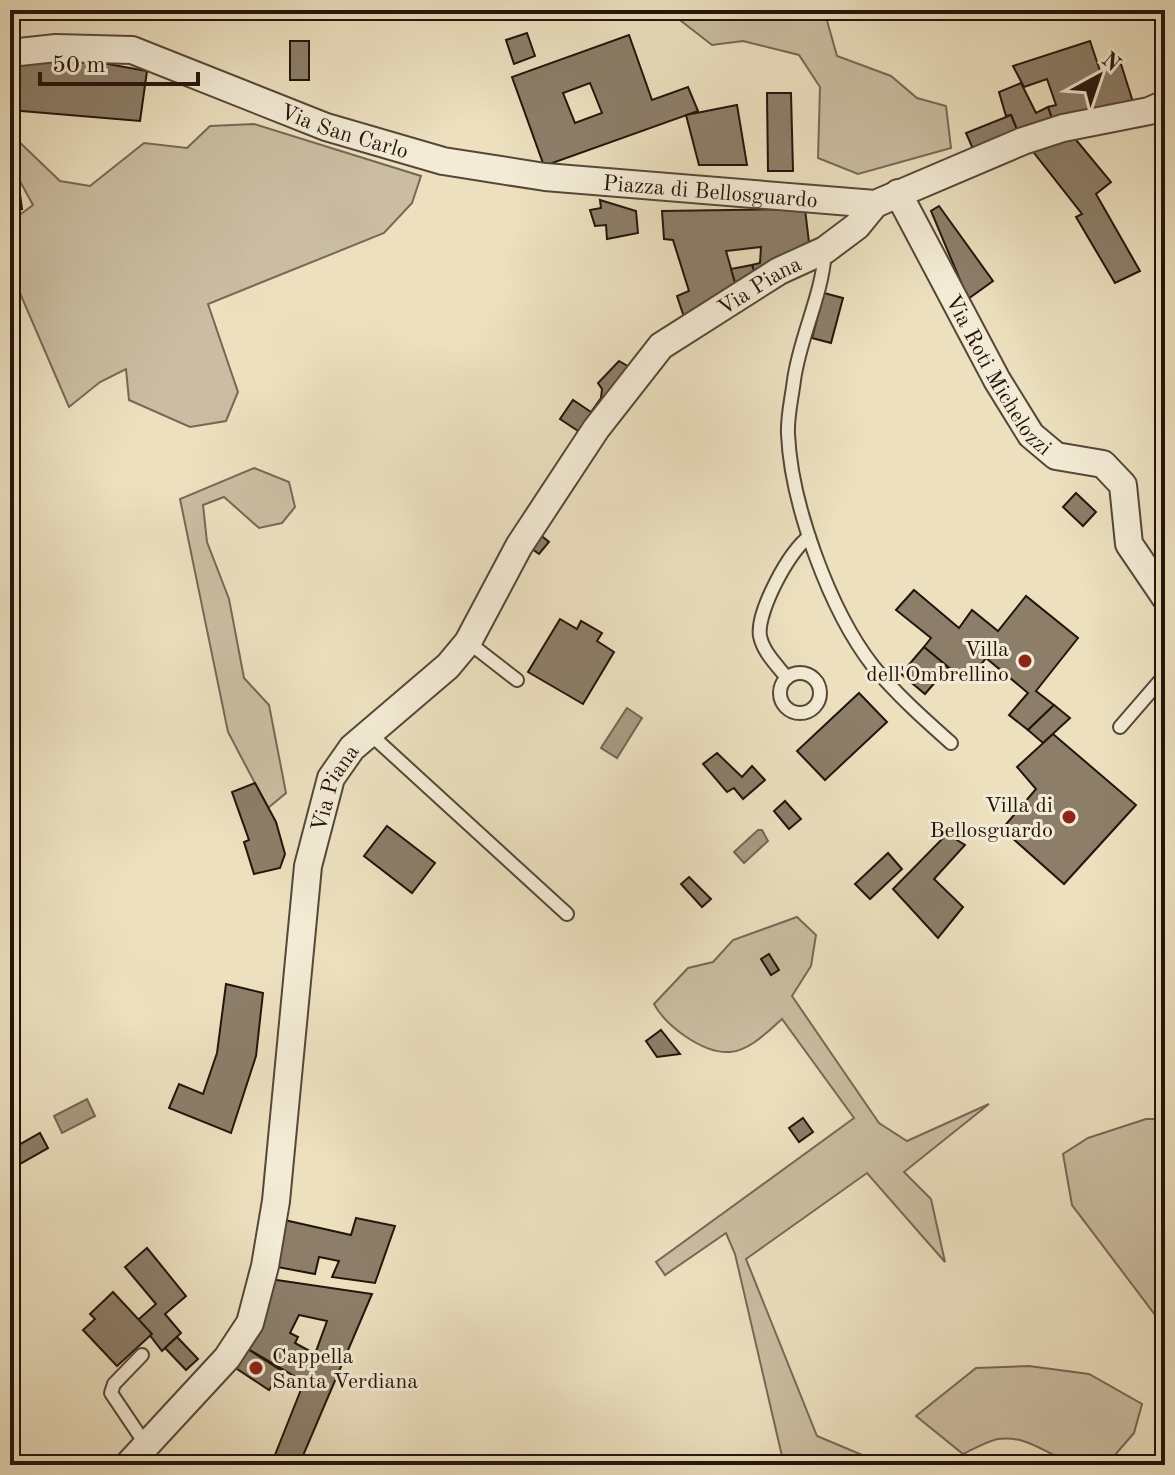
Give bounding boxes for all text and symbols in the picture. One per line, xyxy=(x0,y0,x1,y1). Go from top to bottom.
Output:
scale bar xyxy=(40,36,198,86)
north arrow xyxy=(1059,36,1139,116)
text: N xyxy=(1097,48,1124,76)
text: 50 m xyxy=(52,54,106,78)
street label: Via San Carlo xyxy=(277,101,411,163)
street label: Piazza di Bellosguardo xyxy=(602,173,818,212)
street label: Via Piana xyxy=(714,253,805,320)
street label: Via Roti Michelozzi xyxy=(941,291,1055,460)
place label: Villa dell'Ombrellino xyxy=(866,639,1009,686)
marker: Villa dell'Ombrellino xyxy=(1016,652,1034,670)
street label: Via Piana xyxy=(308,741,364,834)
place label: Villa di Bellosguardo xyxy=(929,795,1053,842)
marker: Villa di Bellosguardo xyxy=(1060,808,1078,826)
place label: Cappella Santa Verdiana xyxy=(272,1346,418,1393)
marker: Cappella Santa Verdiana xyxy=(247,1359,265,1377)

